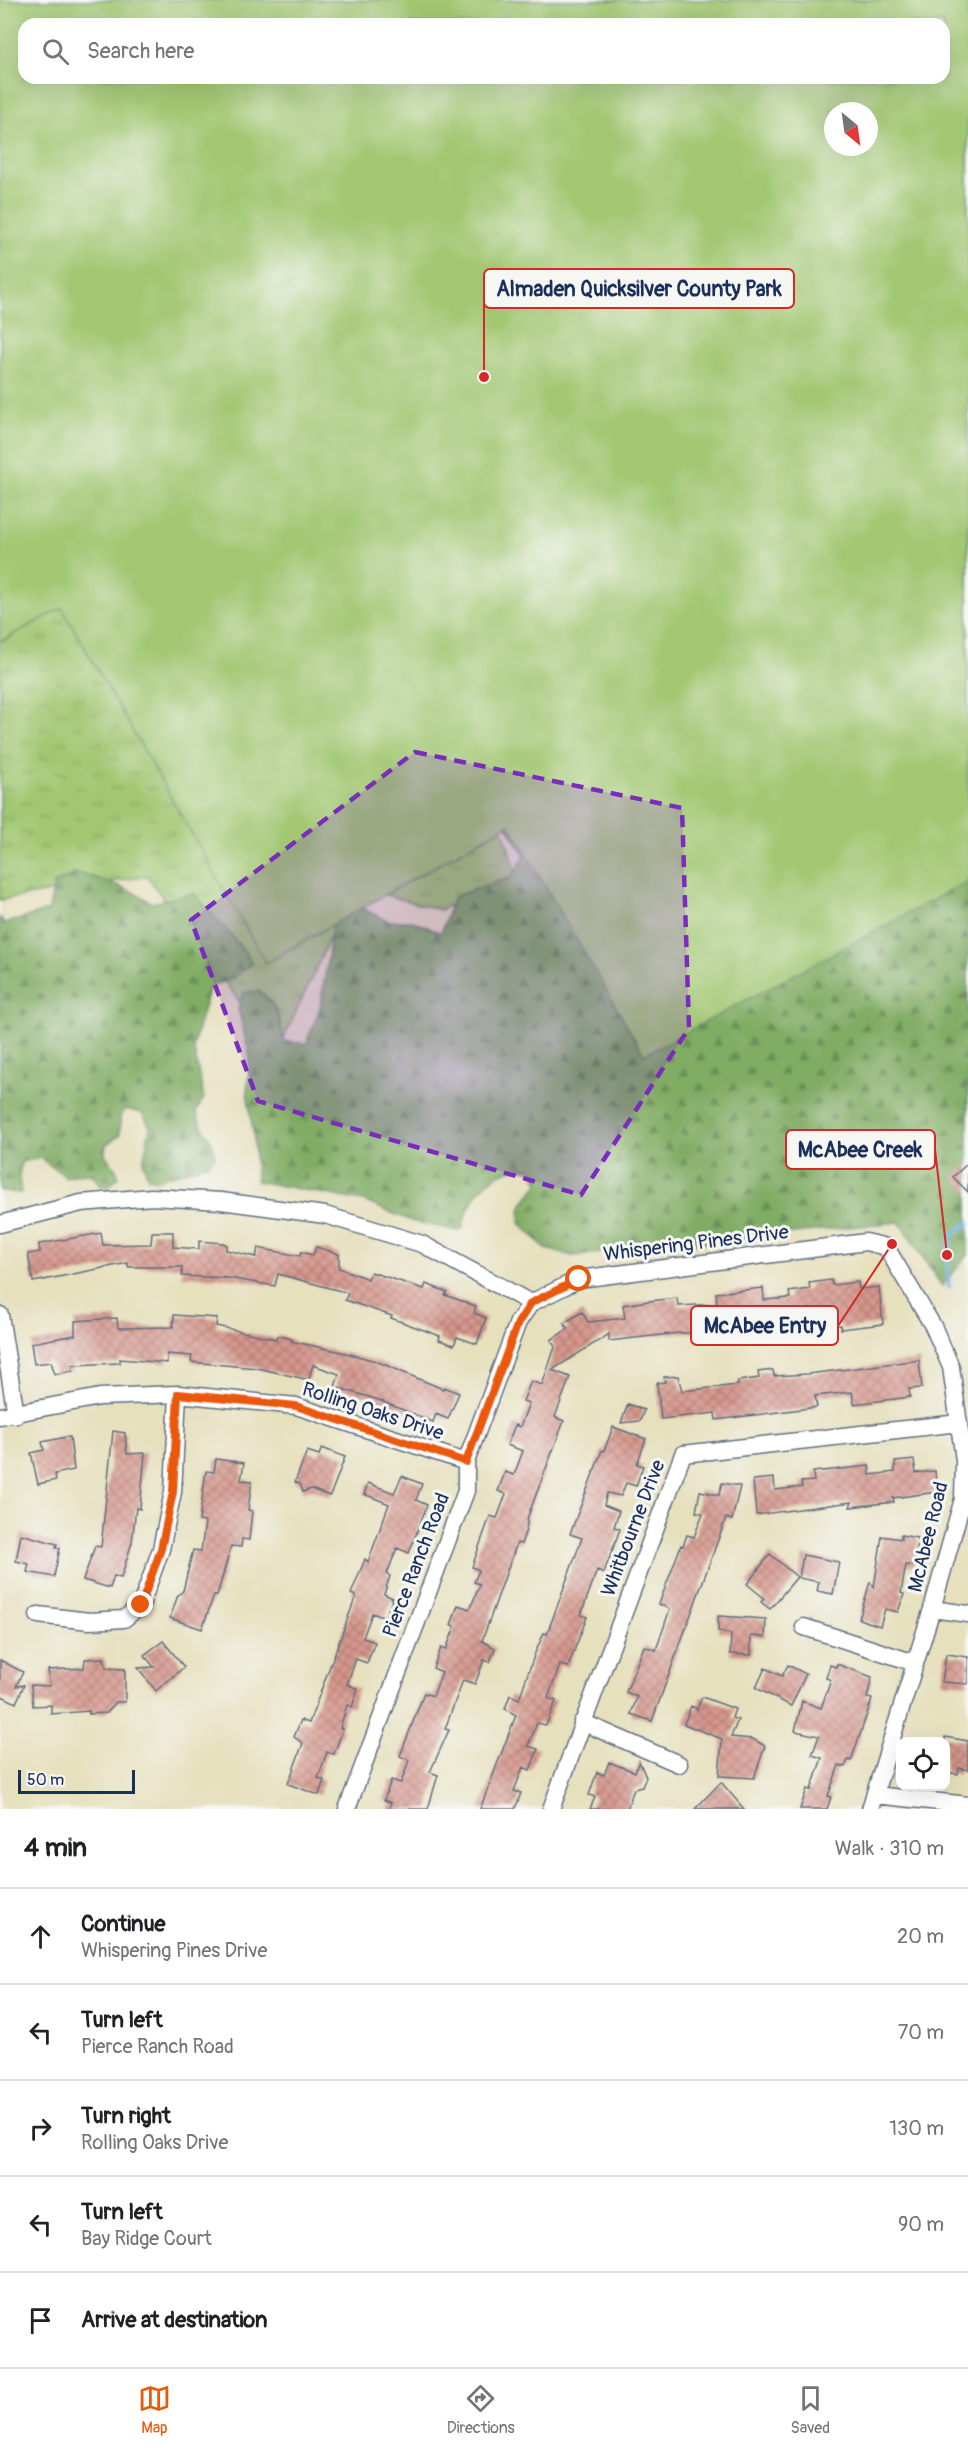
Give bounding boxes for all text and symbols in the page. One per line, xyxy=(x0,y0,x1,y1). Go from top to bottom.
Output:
search box xyxy=(18,18,950,84)
icon: search xyxy=(39,35,72,68)
text: Search here xyxy=(87,37,194,65)
north arrow xyxy=(824,102,878,156)
callout: Almaden Quicksilver County Park xyxy=(484,269,794,308)
text: Almaden Quicksilver County Park xyxy=(496,276,782,303)
callout: McAbee Creek xyxy=(786,1130,935,1169)
text: McAbee Creek xyxy=(798,1137,922,1164)
street label: Whispering Pines Drive xyxy=(602,1219,790,1267)
route start xyxy=(565,1265,591,1291)
callout: McAbee Entry xyxy=(691,1306,838,1345)
text: McAbee Entry xyxy=(704,1313,826,1340)
street label: Rolling Oaks Drive xyxy=(299,1376,447,1446)
street label: Whitbourne Drive xyxy=(595,1456,671,1600)
street label: McAbee Road xyxy=(902,1479,954,1595)
street label: Pierce Ranch Road xyxy=(377,1489,455,1641)
route end xyxy=(127,1591,153,1617)
map controls xyxy=(896,1737,950,1791)
button: locate xyxy=(896,1737,950,1791)
scale bar xyxy=(18,1767,135,1794)
text: 50 m xyxy=(27,1770,64,1790)
text: 4 min xyxy=(24,1832,87,1864)
text: Walk · 310 m xyxy=(835,1836,944,1861)
text: Continue xyxy=(81,1910,165,1938)
icon: ahead xyxy=(24,1920,57,1953)
text: 20 m xyxy=(897,1924,944,1949)
text: Whispering Pines Drive xyxy=(81,1938,267,1963)
text: Turn left xyxy=(81,2006,163,2034)
icon: left xyxy=(24,2016,57,2049)
text: 70 m xyxy=(898,2020,944,2045)
text: Pierce Ranch Road xyxy=(81,2034,234,2059)
text: Turn right xyxy=(81,2102,171,2130)
icon: right xyxy=(24,2112,57,2145)
text: 130 m xyxy=(889,2116,944,2141)
text: Rolling Oaks Drive xyxy=(81,2130,228,2155)
text: Turn left xyxy=(81,2198,163,2226)
icon: left xyxy=(24,2208,57,2241)
text: 90 m xyxy=(898,2212,944,2237)
text: Bay Ridge Court xyxy=(81,2226,212,2251)
icon: arrive xyxy=(24,2304,57,2337)
text: Arrive at destination xyxy=(81,2306,267,2334)
tab: Map xyxy=(138,2382,171,2438)
tab: Directions xyxy=(447,2382,515,2438)
tab: Saved xyxy=(790,2382,830,2438)

